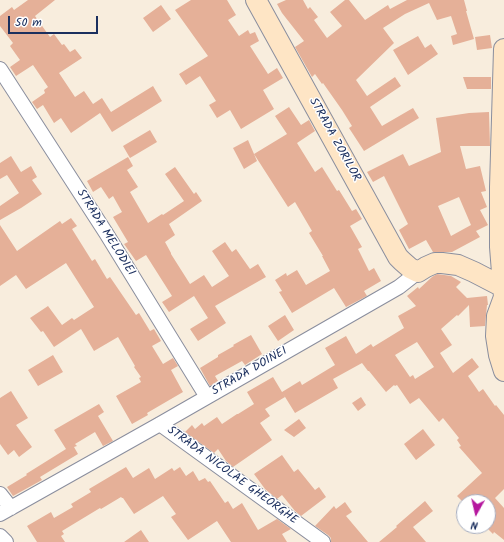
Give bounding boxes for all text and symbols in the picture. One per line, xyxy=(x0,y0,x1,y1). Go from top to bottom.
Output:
scale bar xyxy=(10,8,100,34)
text: 50 m xyxy=(15,13,42,32)
street label: STRADA ZORILOR xyxy=(305,96,363,184)
street label: STRADA MELODIEI xyxy=(73,187,137,279)
street label: STRADA DOINEI xyxy=(210,345,290,399)
street label: STRADA NICOLAE GHEORGHE xyxy=(164,424,300,528)
north arrow xyxy=(456,494,496,534)
text: N xyxy=(470,515,479,534)

